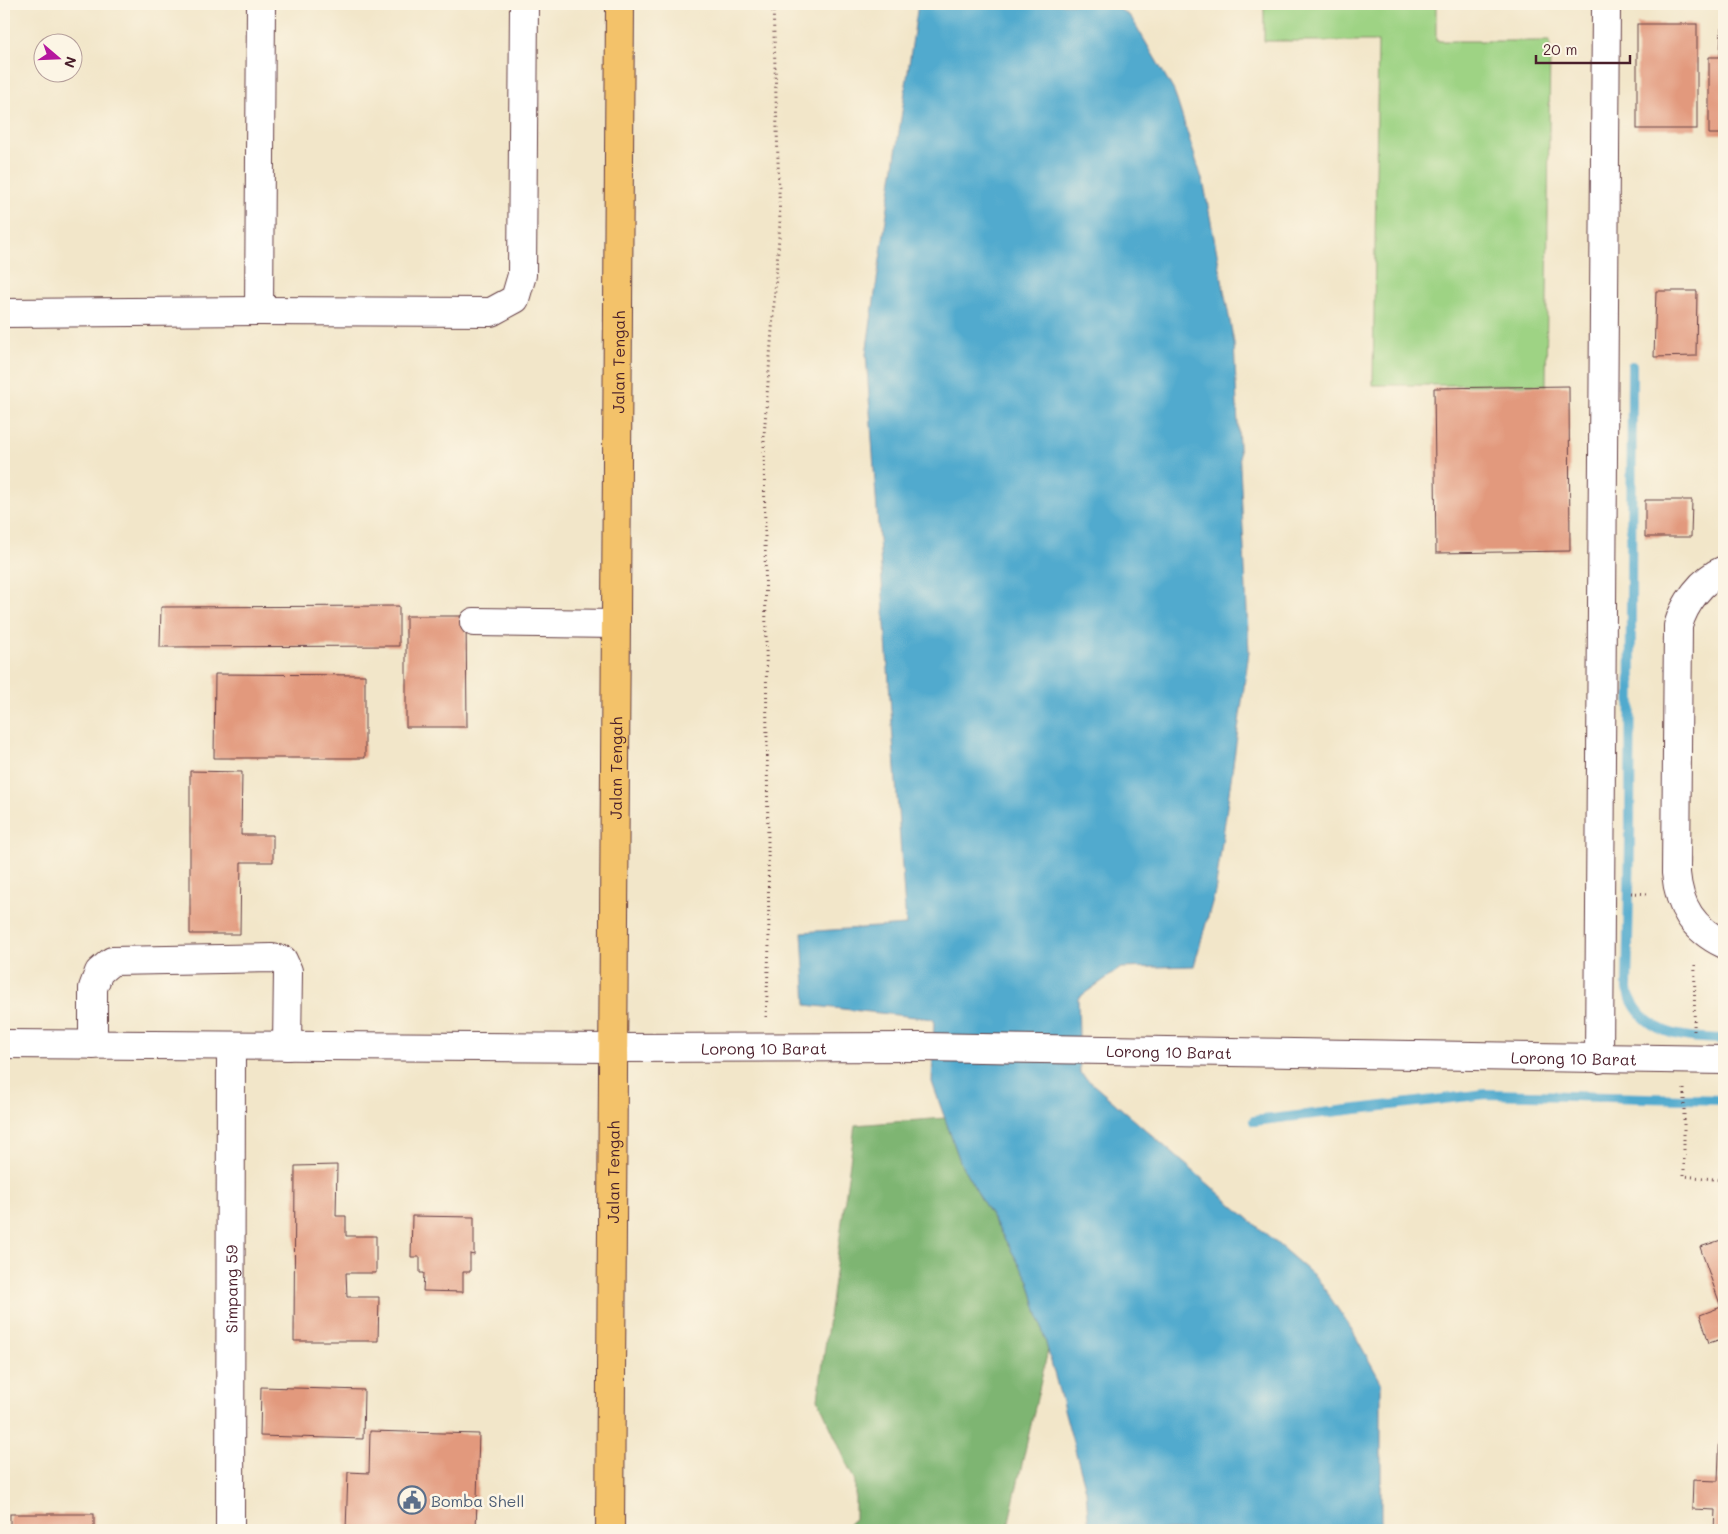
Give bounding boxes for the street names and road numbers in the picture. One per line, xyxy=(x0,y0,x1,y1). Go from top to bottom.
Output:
street label: Jalan Tengah xyxy=(607,311,628,413)
street label: Jalan Tengah xyxy=(604,717,626,819)
street label: Lorong 10 Barat xyxy=(701,1037,827,1058)
street label: Lorong 10 Barat xyxy=(1106,1039,1232,1063)
street label: Lorong 10 Barat xyxy=(1511,1046,1637,1069)
street label: Jalan Tengah xyxy=(602,1121,623,1223)
street label: Simpang 59 xyxy=(220,1245,241,1333)

